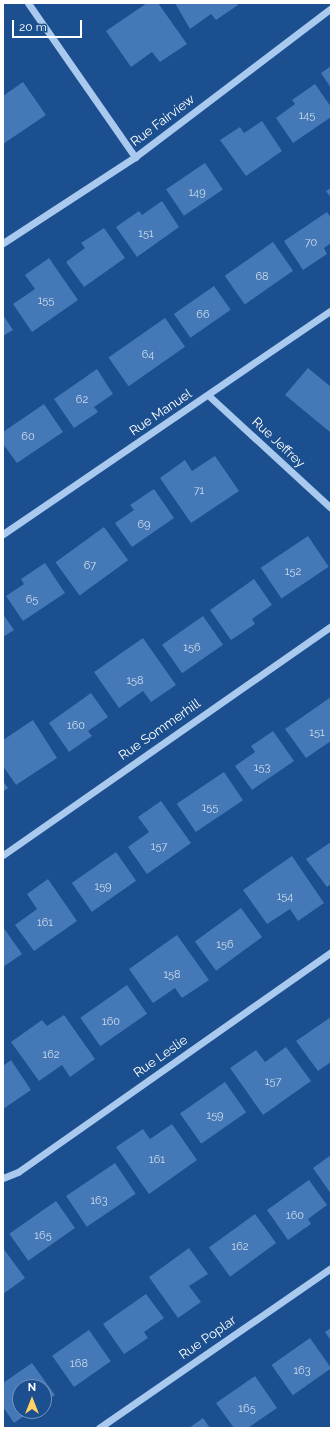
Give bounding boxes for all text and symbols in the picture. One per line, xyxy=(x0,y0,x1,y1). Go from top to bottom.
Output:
scale bar xyxy=(14,12,84,38)
text: 20 m xyxy=(19,20,47,34)
street label: Rue Fairview xyxy=(128,92,198,150)
house number: 145 xyxy=(299,109,315,123)
house number: 149 xyxy=(188,186,206,200)
house number: 151 xyxy=(138,227,154,241)
house number: 70 xyxy=(305,236,317,250)
house number: 68 xyxy=(255,270,269,284)
house number: 155 xyxy=(38,294,54,308)
house number: 66 xyxy=(196,308,210,322)
house number: 64 xyxy=(142,348,154,362)
street label: Rue Manuel xyxy=(127,386,195,440)
house number: 62 xyxy=(76,393,88,407)
street label: Rue Jeffrey xyxy=(248,414,308,472)
house number: 60 xyxy=(21,430,35,444)
house number: 71 xyxy=(194,484,204,498)
house number: 69 xyxy=(137,518,151,532)
house number: 67 xyxy=(84,559,96,573)
house number: 152 xyxy=(285,565,301,579)
house number: 65 xyxy=(26,593,38,607)
house number: 156 xyxy=(183,641,201,655)
house number: 158 xyxy=(126,674,144,688)
street label: Rue Sommerhill xyxy=(116,696,204,764)
house number: 160 xyxy=(67,719,85,733)
house number: 151 xyxy=(309,726,325,740)
house number: 153 xyxy=(254,761,270,775)
house number: 155 xyxy=(202,801,218,815)
house number: 157 xyxy=(151,840,167,854)
house number: 159 xyxy=(94,880,112,894)
house number: 154 xyxy=(277,890,293,904)
house number: 161 xyxy=(37,916,53,930)
house number: 156 xyxy=(216,938,234,952)
house number: 158 xyxy=(163,968,181,982)
house number: 160 xyxy=(102,1015,120,1029)
street label: Rue Leslie xyxy=(131,1033,191,1081)
house number: 162 xyxy=(42,1048,60,1062)
house number: 157 xyxy=(265,1075,281,1089)
house number: 159 xyxy=(206,1109,224,1123)
house number: 161 xyxy=(149,1153,165,1167)
house number: 163 xyxy=(90,1194,108,1208)
house number: 160 xyxy=(286,1209,304,1223)
house number: 165 xyxy=(34,1229,52,1243)
house number: 162 xyxy=(231,1240,249,1254)
street label: Rue Poplar xyxy=(177,1313,239,1363)
house number: 168 xyxy=(70,1357,88,1371)
house number: 163 xyxy=(293,1364,311,1378)
north arrow xyxy=(12,1379,52,1419)
text: N xyxy=(28,1381,36,1394)
house number: 165 xyxy=(238,1402,256,1416)

